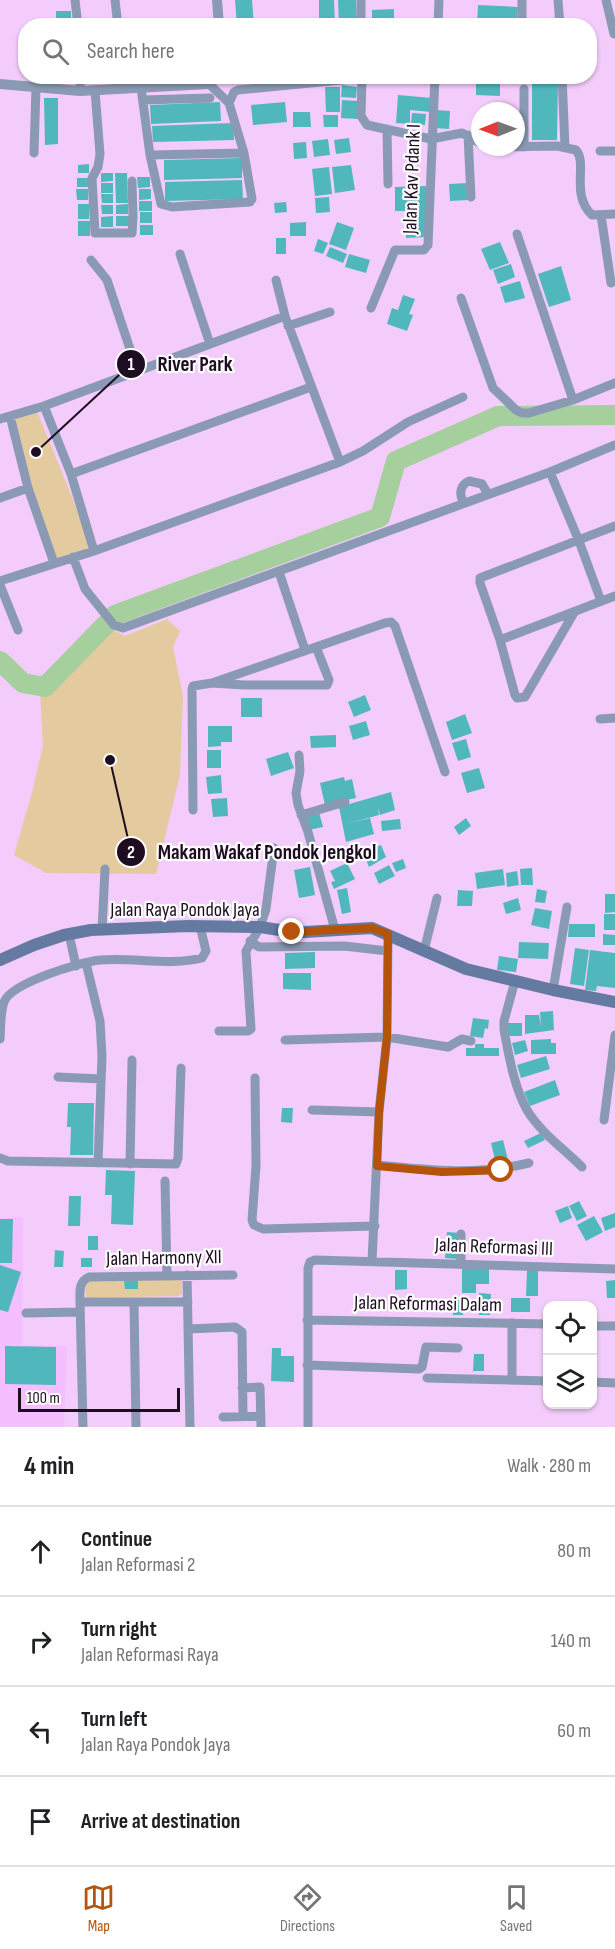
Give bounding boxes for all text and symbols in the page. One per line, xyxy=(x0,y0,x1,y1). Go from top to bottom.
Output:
search box xyxy=(18,18,597,84)
icon: search xyxy=(39,35,72,68)
text: Search here xyxy=(87,38,174,65)
north arrow xyxy=(471,102,525,156)
street label: Jalan Kav Pdank I xyxy=(398,123,426,236)
callout: River Park xyxy=(116,344,245,383)
text: River Park xyxy=(157,352,233,377)
text: 1 xyxy=(127,354,135,375)
callout: Makam Wakaf Pondok Jengkol xyxy=(116,833,388,872)
text: Makam Wakaf Pondok Jengkol xyxy=(158,840,376,865)
text: 2 xyxy=(127,842,135,863)
street label: Jalan Raya Pondok Jaya xyxy=(109,898,260,922)
route end xyxy=(278,918,304,944)
route start xyxy=(487,1156,513,1182)
street label: Jalan Reformasi III xyxy=(434,1233,553,1261)
street label: Jalan Harmony XII xyxy=(105,1245,222,1271)
street label: Jalan Reformasi Dalam xyxy=(353,1291,502,1317)
map controls xyxy=(543,1301,597,1409)
button: locate xyxy=(543,1301,597,1355)
button: layers xyxy=(543,1355,597,1409)
scale bar xyxy=(18,1385,180,1412)
text: 100 m xyxy=(27,1389,60,1408)
text: 4 min xyxy=(24,1451,74,1482)
text: Walk · 280 m xyxy=(507,1454,591,1478)
text: Continue xyxy=(81,1526,152,1553)
icon: ahead xyxy=(24,1535,57,1568)
text: 80 m xyxy=(557,1539,591,1563)
text: Jalan Reformasi 2 xyxy=(81,1553,195,1577)
text: Turn right xyxy=(81,1616,157,1643)
icon: right xyxy=(24,1625,57,1658)
text: 140 m xyxy=(551,1629,591,1653)
text: Jalan Reformasi Raya xyxy=(81,1643,219,1667)
text: Turn left xyxy=(81,1706,147,1733)
icon: left xyxy=(24,1715,57,1748)
text: 60 m xyxy=(557,1719,591,1743)
text: Jalan Raya Pondok Jaya xyxy=(81,1733,230,1757)
icon: arrive xyxy=(24,1805,57,1838)
text: Arrive at destination xyxy=(81,1808,240,1835)
tab: Map xyxy=(82,1881,115,1936)
tab: Directions xyxy=(280,1881,335,1936)
tab: Saved xyxy=(500,1881,533,1936)

